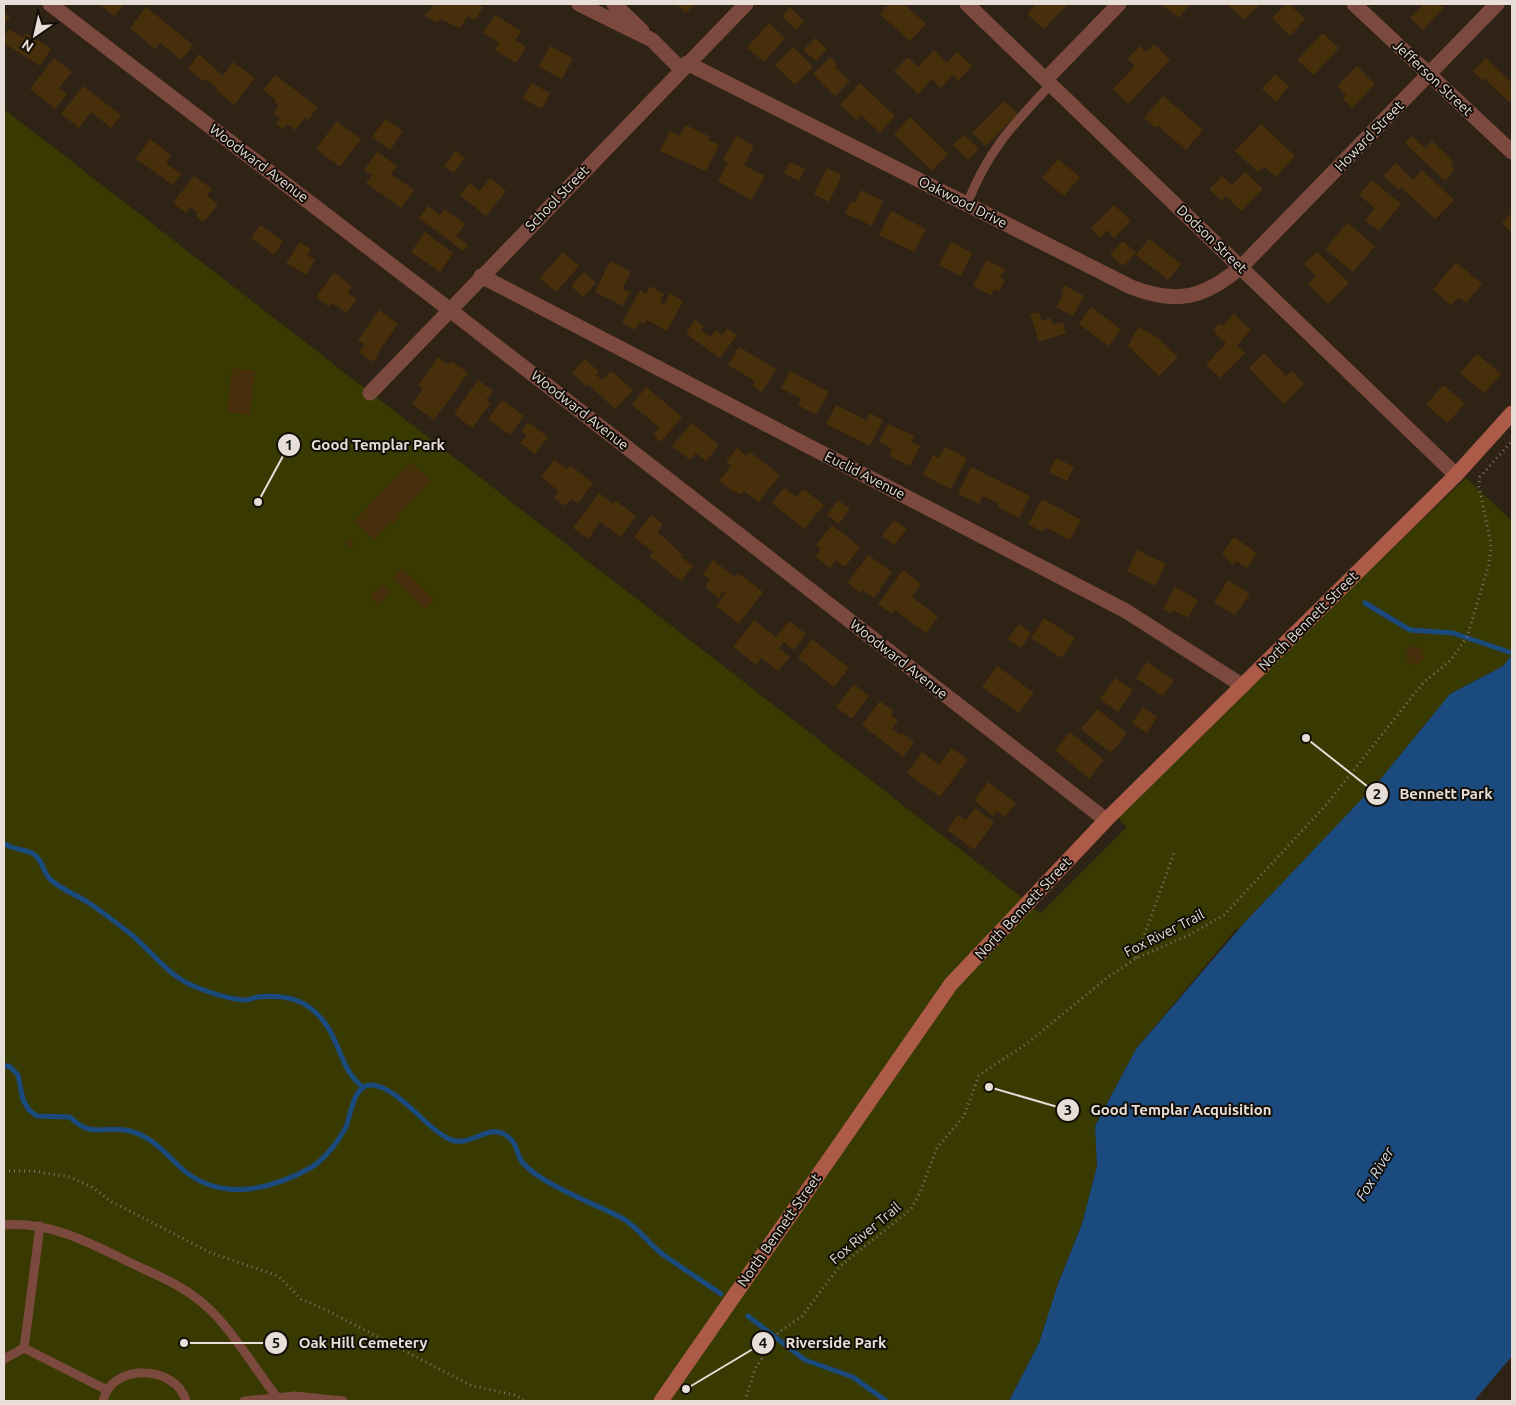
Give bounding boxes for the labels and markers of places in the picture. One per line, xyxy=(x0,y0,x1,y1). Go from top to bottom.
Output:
callout: Good Templar Park xyxy=(276,430,455,460)
callout: Bennett Park xyxy=(1364,779,1503,809)
callout: Good Templar Acquisition xyxy=(1055,1095,1282,1125)
callout: Oak Hill Cemetery xyxy=(264,1328,437,1358)
callout: Riverside Park xyxy=(750,1328,896,1358)

